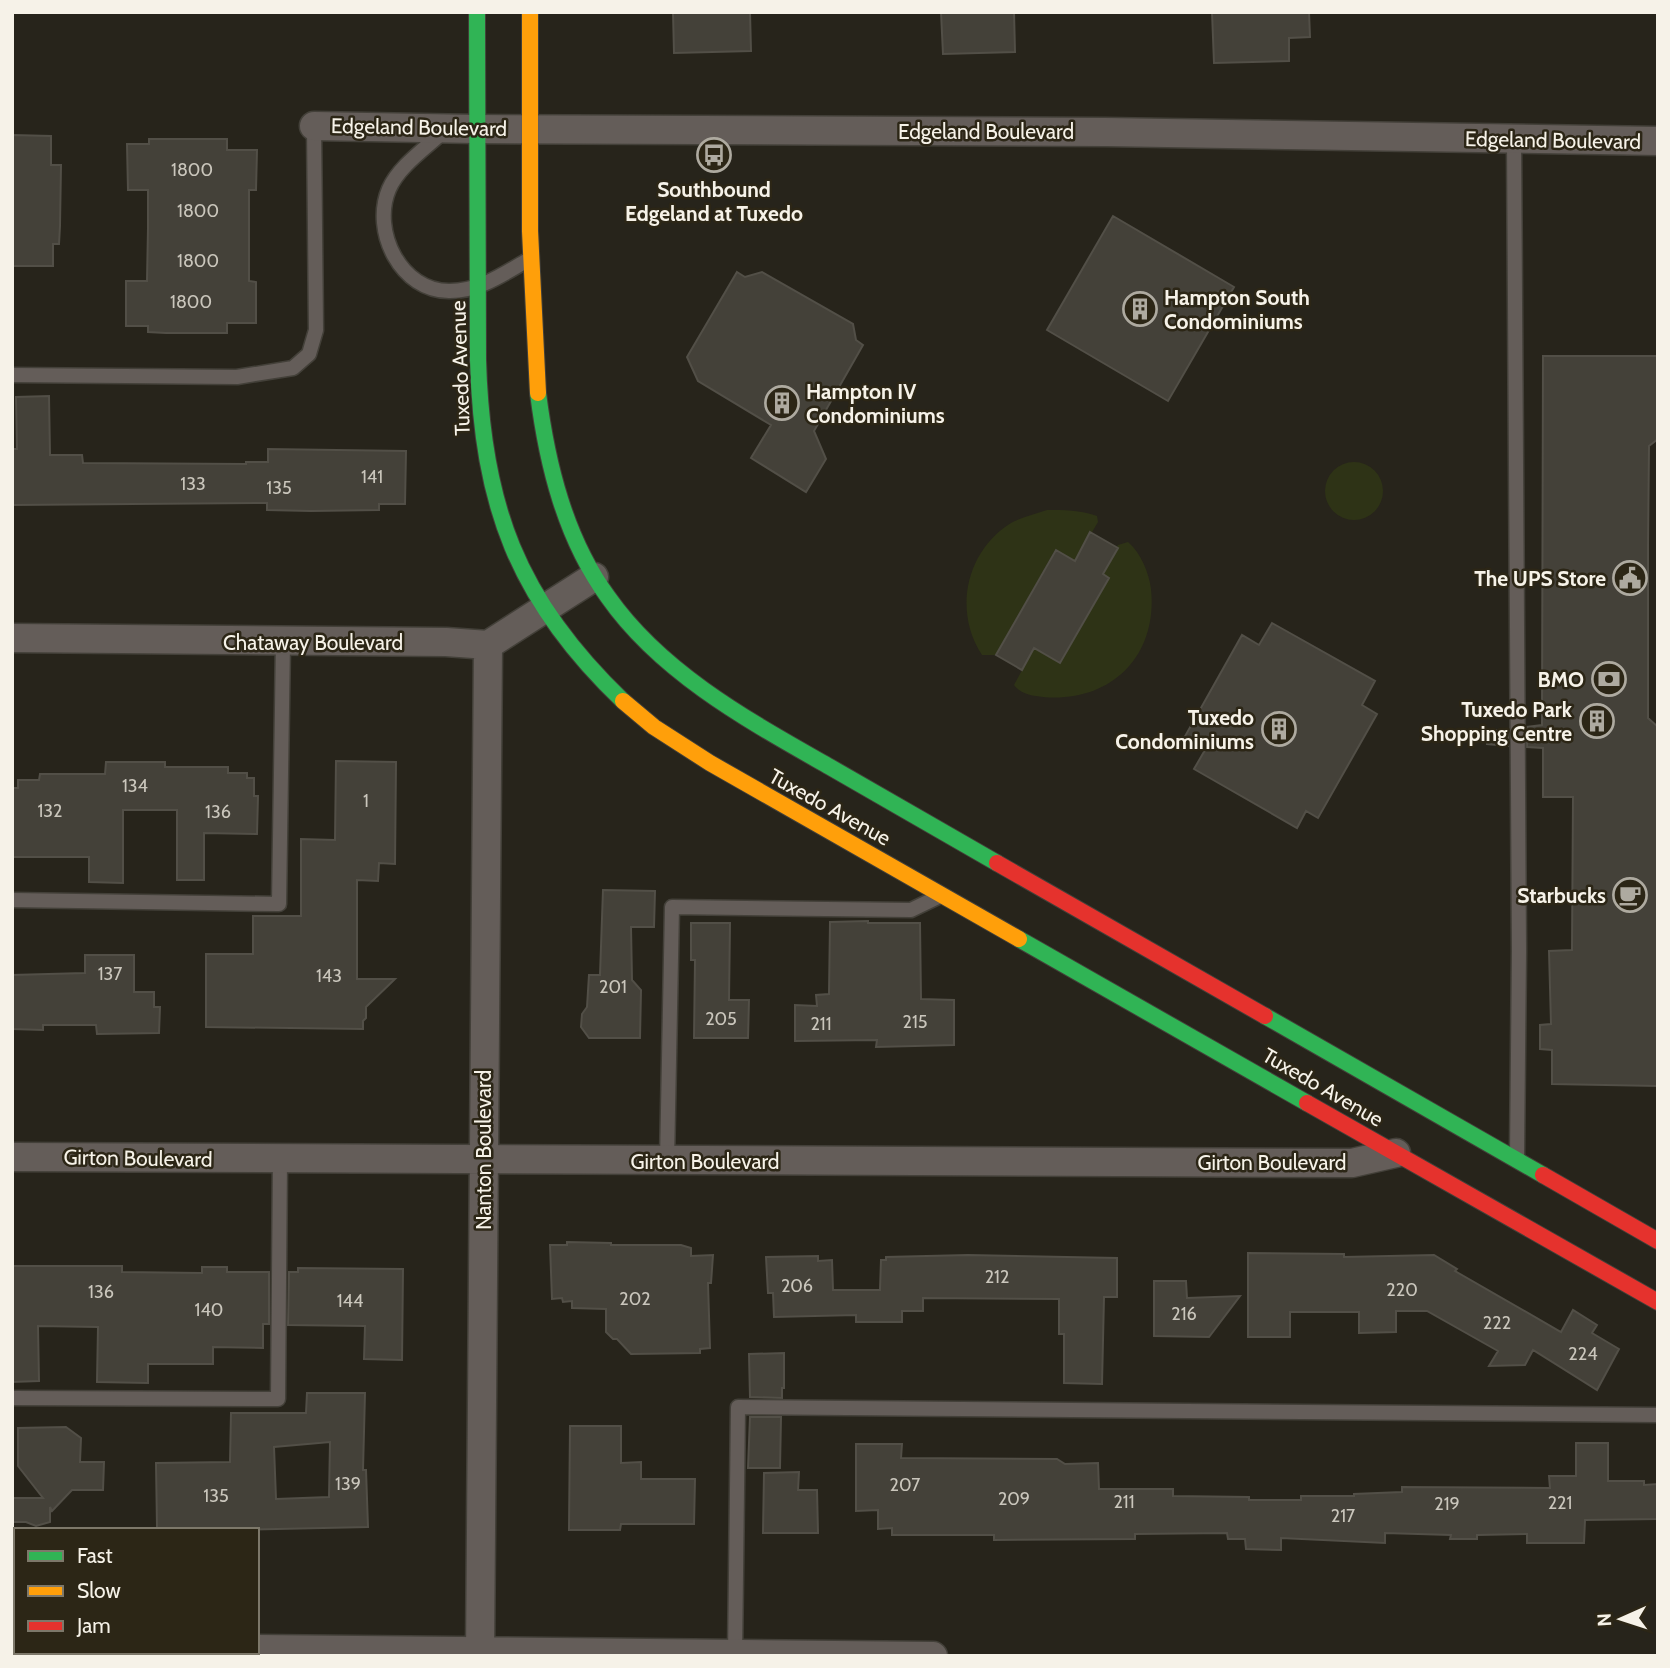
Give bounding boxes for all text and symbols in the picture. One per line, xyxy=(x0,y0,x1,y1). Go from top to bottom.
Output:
street label: Edgeland Boulevard xyxy=(331,113,507,141)
street label: Edgeland Boulevard xyxy=(898,119,1074,144)
street label: Edgeland Boulevard xyxy=(1465,126,1641,154)
bus stop icon: Southbound Edgeland at Tuxedo xyxy=(695,136,733,174)
house number: 1800 xyxy=(171,159,213,181)
place label: Southbound Edgeland at Tuxedo xyxy=(625,177,803,226)
house number: 1800 xyxy=(177,200,219,222)
house number: 1800 xyxy=(177,250,219,272)
place label: Hampton South Condominiums xyxy=(1164,285,1310,334)
building icon: Hampton South Condominiums xyxy=(1121,290,1159,328)
house number: 1800 xyxy=(170,291,212,313)
street label: Tuxedo Avenue xyxy=(445,300,475,436)
place label: Hampton IV Condominiums xyxy=(806,379,945,428)
building icon: Hampton IV Condominiums xyxy=(763,384,801,422)
house number: 141 xyxy=(361,466,383,488)
house number: 133 xyxy=(180,473,206,495)
house number: 135 xyxy=(266,477,292,499)
public building icon: The UPS Store xyxy=(1611,559,1649,597)
place label: The UPS Store xyxy=(1474,566,1606,591)
street label: Chataway Boulevard xyxy=(223,630,403,655)
bank icon: BMO xyxy=(1590,660,1628,698)
place label: BMO xyxy=(1538,667,1584,692)
place label: Tuxedo Park Shopping Centre xyxy=(1421,697,1573,746)
building icon: Tuxedo Park Shopping Centre xyxy=(1578,702,1616,740)
place label: Tuxedo Condominiums xyxy=(1115,705,1254,754)
building icon: Tuxedo Condominiums xyxy=(1260,710,1298,748)
street label: Tuxedo Avenue xyxy=(765,763,895,851)
house number: 134 xyxy=(122,775,148,797)
house number: 1 xyxy=(363,790,369,812)
house number: 132 xyxy=(37,800,63,822)
house number: 136 xyxy=(205,801,231,823)
cafe icon: Starbucks xyxy=(1611,876,1649,914)
place label: Starbucks xyxy=(1517,883,1606,908)
house number: 137 xyxy=(98,963,122,985)
house number: 143 xyxy=(316,965,342,987)
house number: 201 xyxy=(599,976,627,998)
house number: 205 xyxy=(705,1008,737,1030)
house number: 215 xyxy=(902,1011,928,1033)
house number: 211 xyxy=(810,1013,832,1035)
street label: Tuxedo Avenue xyxy=(1258,1042,1388,1132)
street label: Nanton Boulevard xyxy=(471,1070,496,1230)
street label: Girton Boulevard xyxy=(63,1144,213,1172)
street label: Girton Boulevard xyxy=(631,1149,780,1174)
street label: Girton Boulevard xyxy=(1198,1150,1347,1175)
house number: 212 xyxy=(985,1266,1009,1288)
house number: 206 xyxy=(781,1275,813,1297)
house number: 220 xyxy=(1386,1279,1418,1301)
house number: 136 xyxy=(88,1281,114,1303)
house number: 202 xyxy=(619,1288,651,1310)
house number: 144 xyxy=(337,1290,363,1312)
house number: 140 xyxy=(195,1299,223,1321)
house number: 216 xyxy=(1171,1303,1197,1325)
house number: 222 xyxy=(1483,1312,1511,1334)
house number: 224 xyxy=(1568,1343,1598,1365)
house number: 139 xyxy=(335,1473,361,1495)
house number: 207 xyxy=(890,1474,920,1496)
house number: 135 xyxy=(203,1485,229,1507)
house number: 209 xyxy=(998,1488,1030,1510)
house number: 211 xyxy=(1113,1491,1135,1513)
house number: 221 xyxy=(1548,1492,1572,1514)
house number: 219 xyxy=(1434,1493,1460,1515)
house number: 217 xyxy=(1331,1505,1355,1527)
legend xyxy=(14,1528,259,1654)
text: Fast xyxy=(77,1543,113,1568)
text: Slow xyxy=(77,1578,121,1603)
north arrow xyxy=(1586,1584,1656,1654)
text: Jam xyxy=(76,1613,111,1638)
text: N xyxy=(1593,1613,1616,1627)

